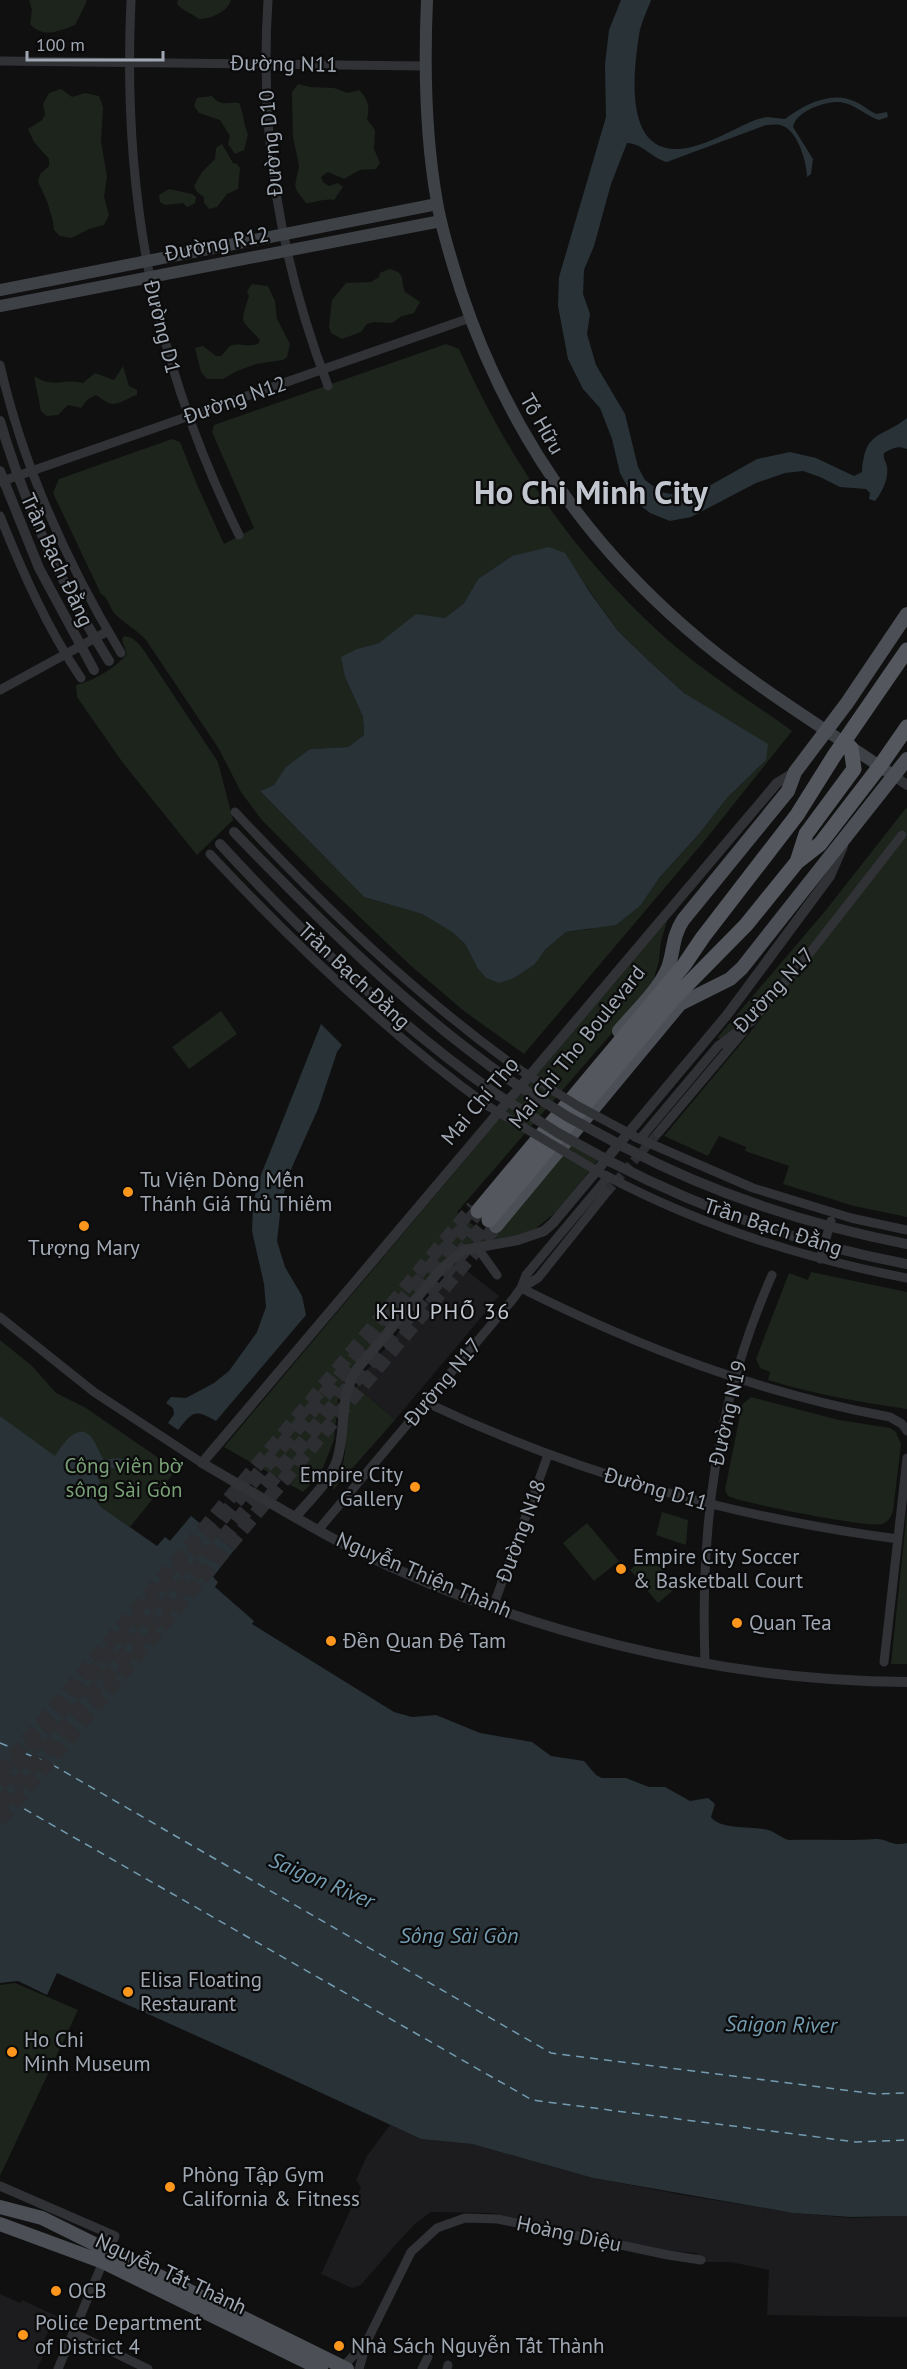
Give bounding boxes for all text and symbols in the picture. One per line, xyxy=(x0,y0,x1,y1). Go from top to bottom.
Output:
scale bar xyxy=(27,24,164,62)
text: 100 m xyxy=(36,33,85,56)
street label: Đường N11 xyxy=(229,49,338,78)
street label: Đường D10 xyxy=(252,89,289,198)
street label: Đường R12 xyxy=(162,220,271,267)
street label: Đường D1 xyxy=(138,276,187,376)
street label: Đường N12 xyxy=(179,369,290,430)
street label: Tố Hữu xyxy=(514,388,571,459)
district label: Ho Chi Minh City xyxy=(474,470,709,513)
street label: Trần Bạch Đằng xyxy=(15,489,100,631)
street label: Trần Bạch Đằng xyxy=(292,917,416,1035)
street label: Đường N17 xyxy=(727,941,820,1039)
street label: Mai Chi Tho Boulevard xyxy=(502,960,651,1134)
street label: Mai Chí Thọ xyxy=(435,1051,524,1150)
place label: Tu Viện Dòng Mến Thánh Giá Thủ Thiêm xyxy=(140,1166,332,1217)
marker: Tu Viện Dòng Mến Thánh Giá Thủ Thiêm xyxy=(121,1185,135,1199)
street label: Trần Bạch Đằng xyxy=(700,1191,846,1262)
marker: Tượng Mary xyxy=(77,1219,91,1233)
place label: Tượng Mary xyxy=(28,1234,140,1261)
district label: KHU PHỐ 36 xyxy=(375,1297,511,1325)
street label: Đường N17 xyxy=(397,1332,487,1432)
street label: Đường N19 xyxy=(702,1358,753,1469)
park label: Công viên bờ sông Sài Gòn xyxy=(64,1452,184,1503)
place label: Empire City Gallery xyxy=(300,1461,403,1512)
street label: Đường D11 xyxy=(600,1461,711,1516)
street label: Đường N18 xyxy=(489,1476,552,1587)
marker: Empire City Gallery xyxy=(408,1480,422,1494)
street label: Nguyễn Thiện Thành xyxy=(332,1525,516,1624)
place label: Empire City Soccer & Basketball Court xyxy=(633,1543,803,1594)
marker: Empire City Soccer & Basketball Court xyxy=(614,1562,628,1576)
place label: Quan Tea xyxy=(749,1609,832,1636)
marker: Quan Tea xyxy=(730,1616,744,1630)
place label: Đền Quan Đệ Tam xyxy=(342,1627,506,1654)
marker: Đền Quan Đệ Tam xyxy=(324,1634,338,1648)
water label: Saigon River xyxy=(265,1845,380,1915)
water label: Sông Sài Gòn xyxy=(399,1921,519,1949)
place label: Elisa Floating Restaurant xyxy=(140,1966,262,2017)
marker: Elisa Floating Restaurant xyxy=(121,1985,135,1999)
water label: Saigon River xyxy=(725,2009,839,2039)
place label: Ho Chi Minh Museum xyxy=(24,2026,151,2077)
marker: Ho Chi Minh Museum xyxy=(5,2045,19,2059)
place label: Phòng Tập Gym California & Fitness xyxy=(182,2161,360,2212)
marker: Phòng Tập Gym California & Fitness xyxy=(163,2180,177,2194)
street label: Hoàng Diệu xyxy=(514,2209,624,2258)
street label: Nguyễn Tất Thành xyxy=(91,2227,251,2320)
place label: OCB xyxy=(68,2277,107,2304)
marker: OCB xyxy=(49,2284,63,2298)
place label: Police Department of District 4 xyxy=(35,2309,202,2360)
marker: Police Department of District 4 xyxy=(16,2328,30,2342)
place label: Nhà Sách Nguyễn Tất Thành xyxy=(351,2332,604,2359)
marker: Nhà Sách Nguyễn Tất Thành xyxy=(332,2339,346,2353)

